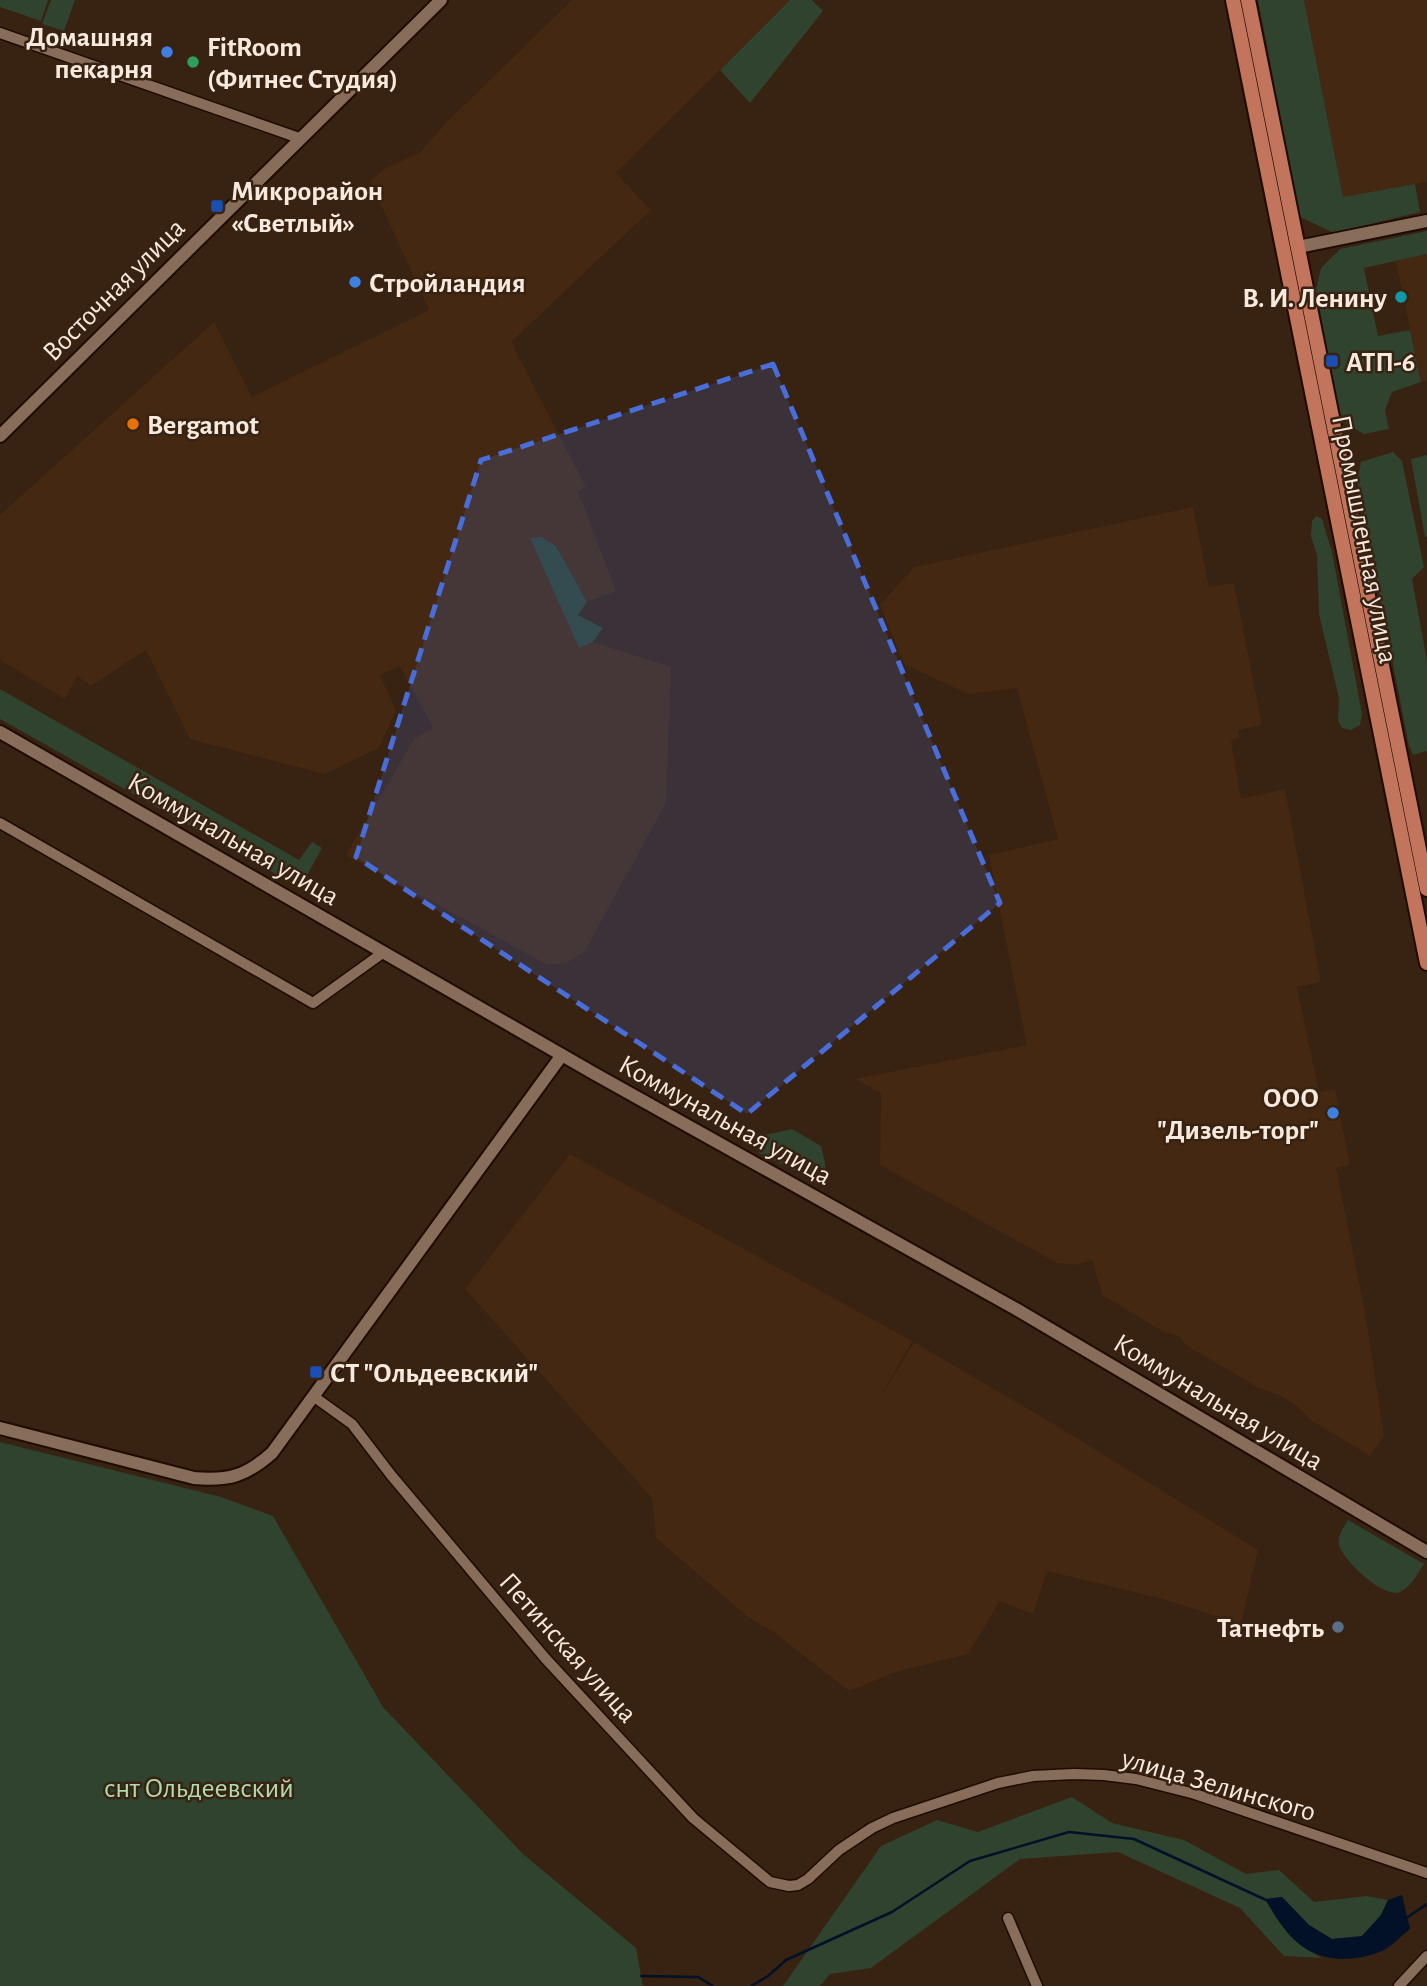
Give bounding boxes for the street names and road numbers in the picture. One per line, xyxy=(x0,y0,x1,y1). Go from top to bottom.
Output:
street label: Восточная улица xyxy=(38,214,191,367)
street label: Промышленная улица xyxy=(1326,413,1402,666)
street label: Коммунальная улица xyxy=(123,768,344,912)
street label: Коммунальная улица xyxy=(614,1051,836,1191)
street label: Коммунальная улица xyxy=(1108,1329,1328,1476)
street label: Петинская улица xyxy=(493,1568,642,1729)
street label: улица Зелинского xyxy=(1117,1745,1319,1827)

